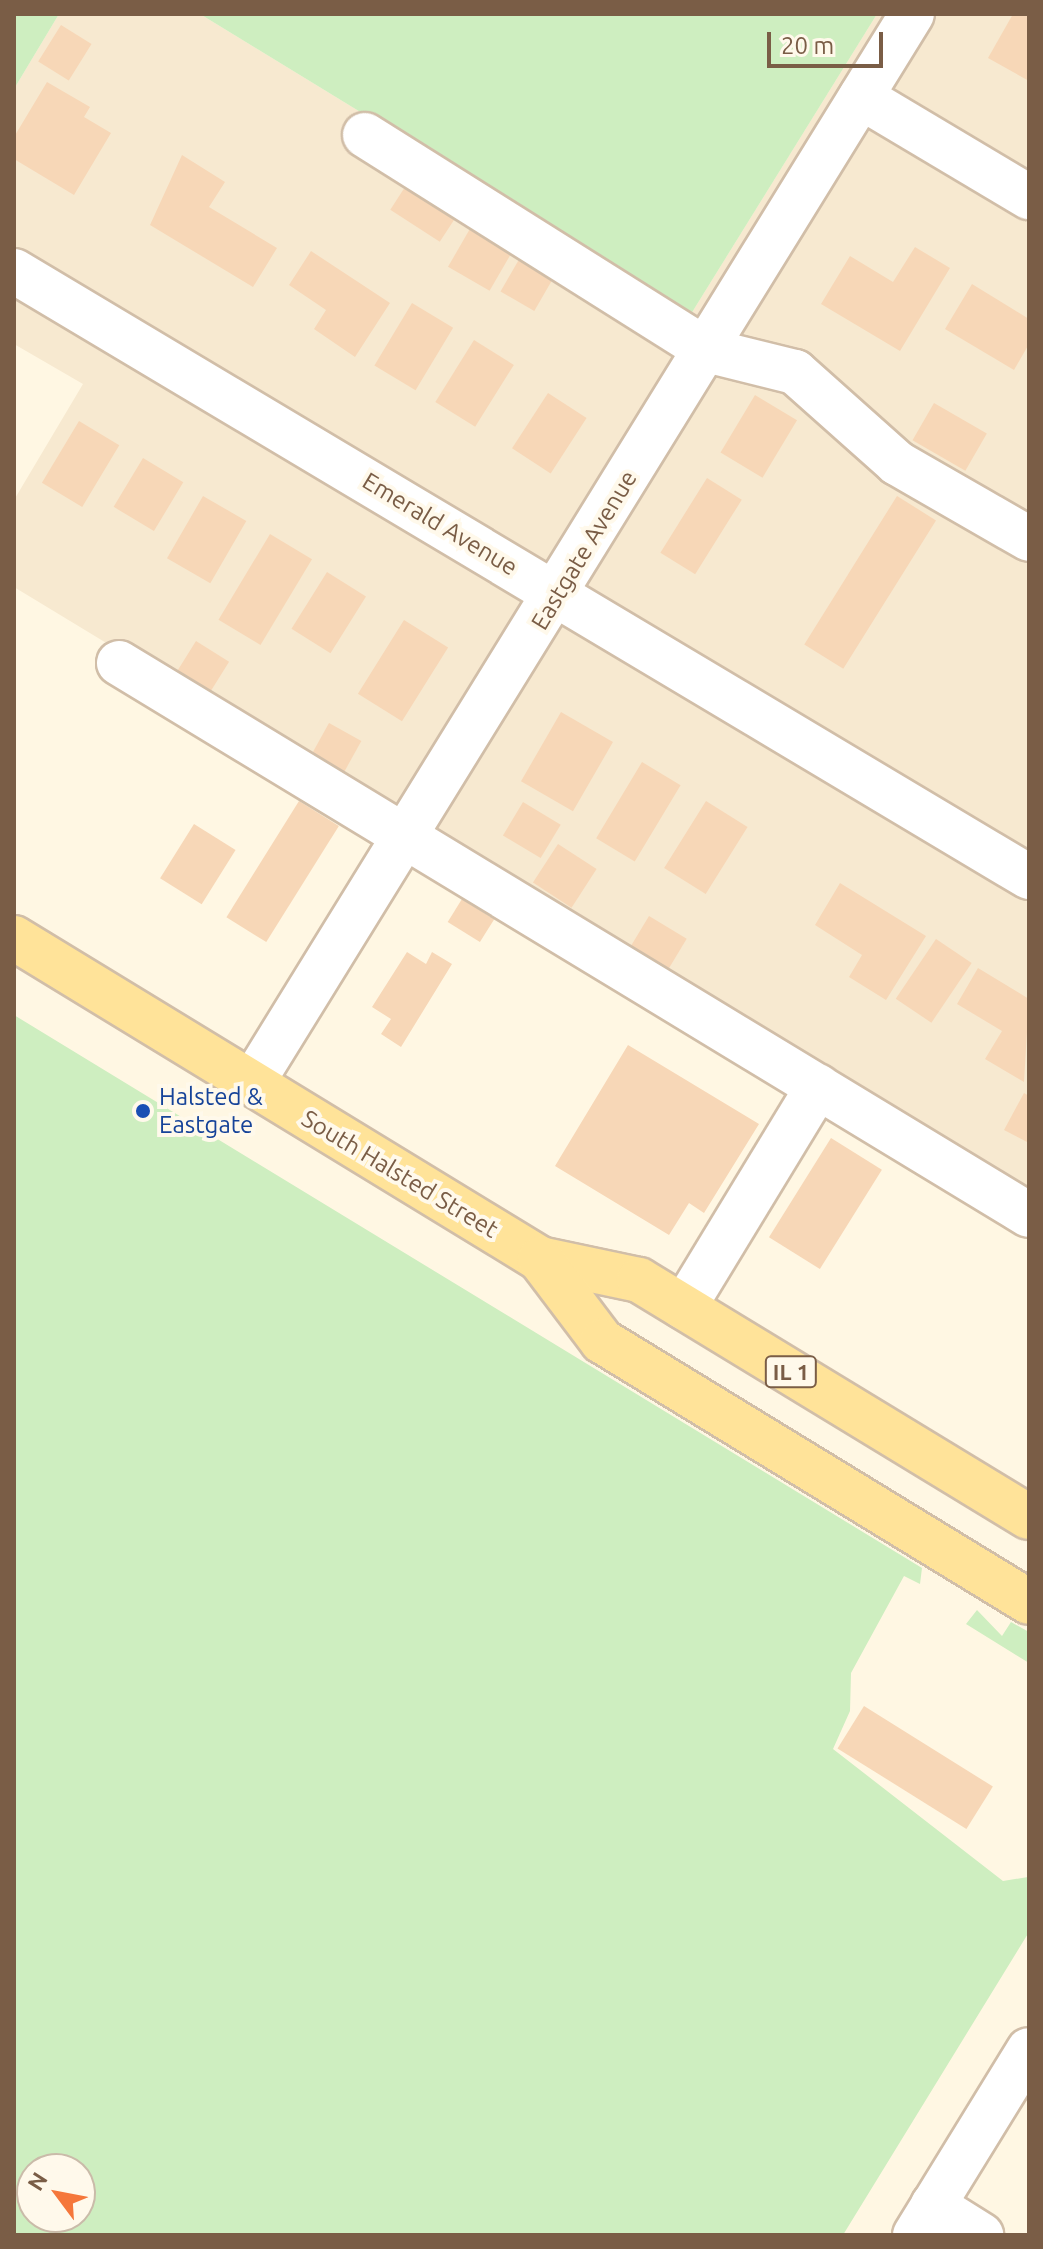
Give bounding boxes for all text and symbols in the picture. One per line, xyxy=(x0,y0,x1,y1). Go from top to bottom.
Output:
scale bar xyxy=(771,16,887,66)
text: 20 m xyxy=(781,32,834,59)
street label: Eastgate Avenue xyxy=(525,465,643,635)
street label: Emerald Avenue xyxy=(357,466,523,582)
place label: Halsted & Eastgate xyxy=(159,1083,263,1139)
marker: Halsted & Eastgate xyxy=(134,1102,152,1120)
street label: South Halsted Street xyxy=(297,1104,503,1244)
road number: IL 1 xyxy=(763,1354,819,1390)
north arrow xyxy=(16,2153,96,2233)
text: N xyxy=(22,2167,52,2195)

